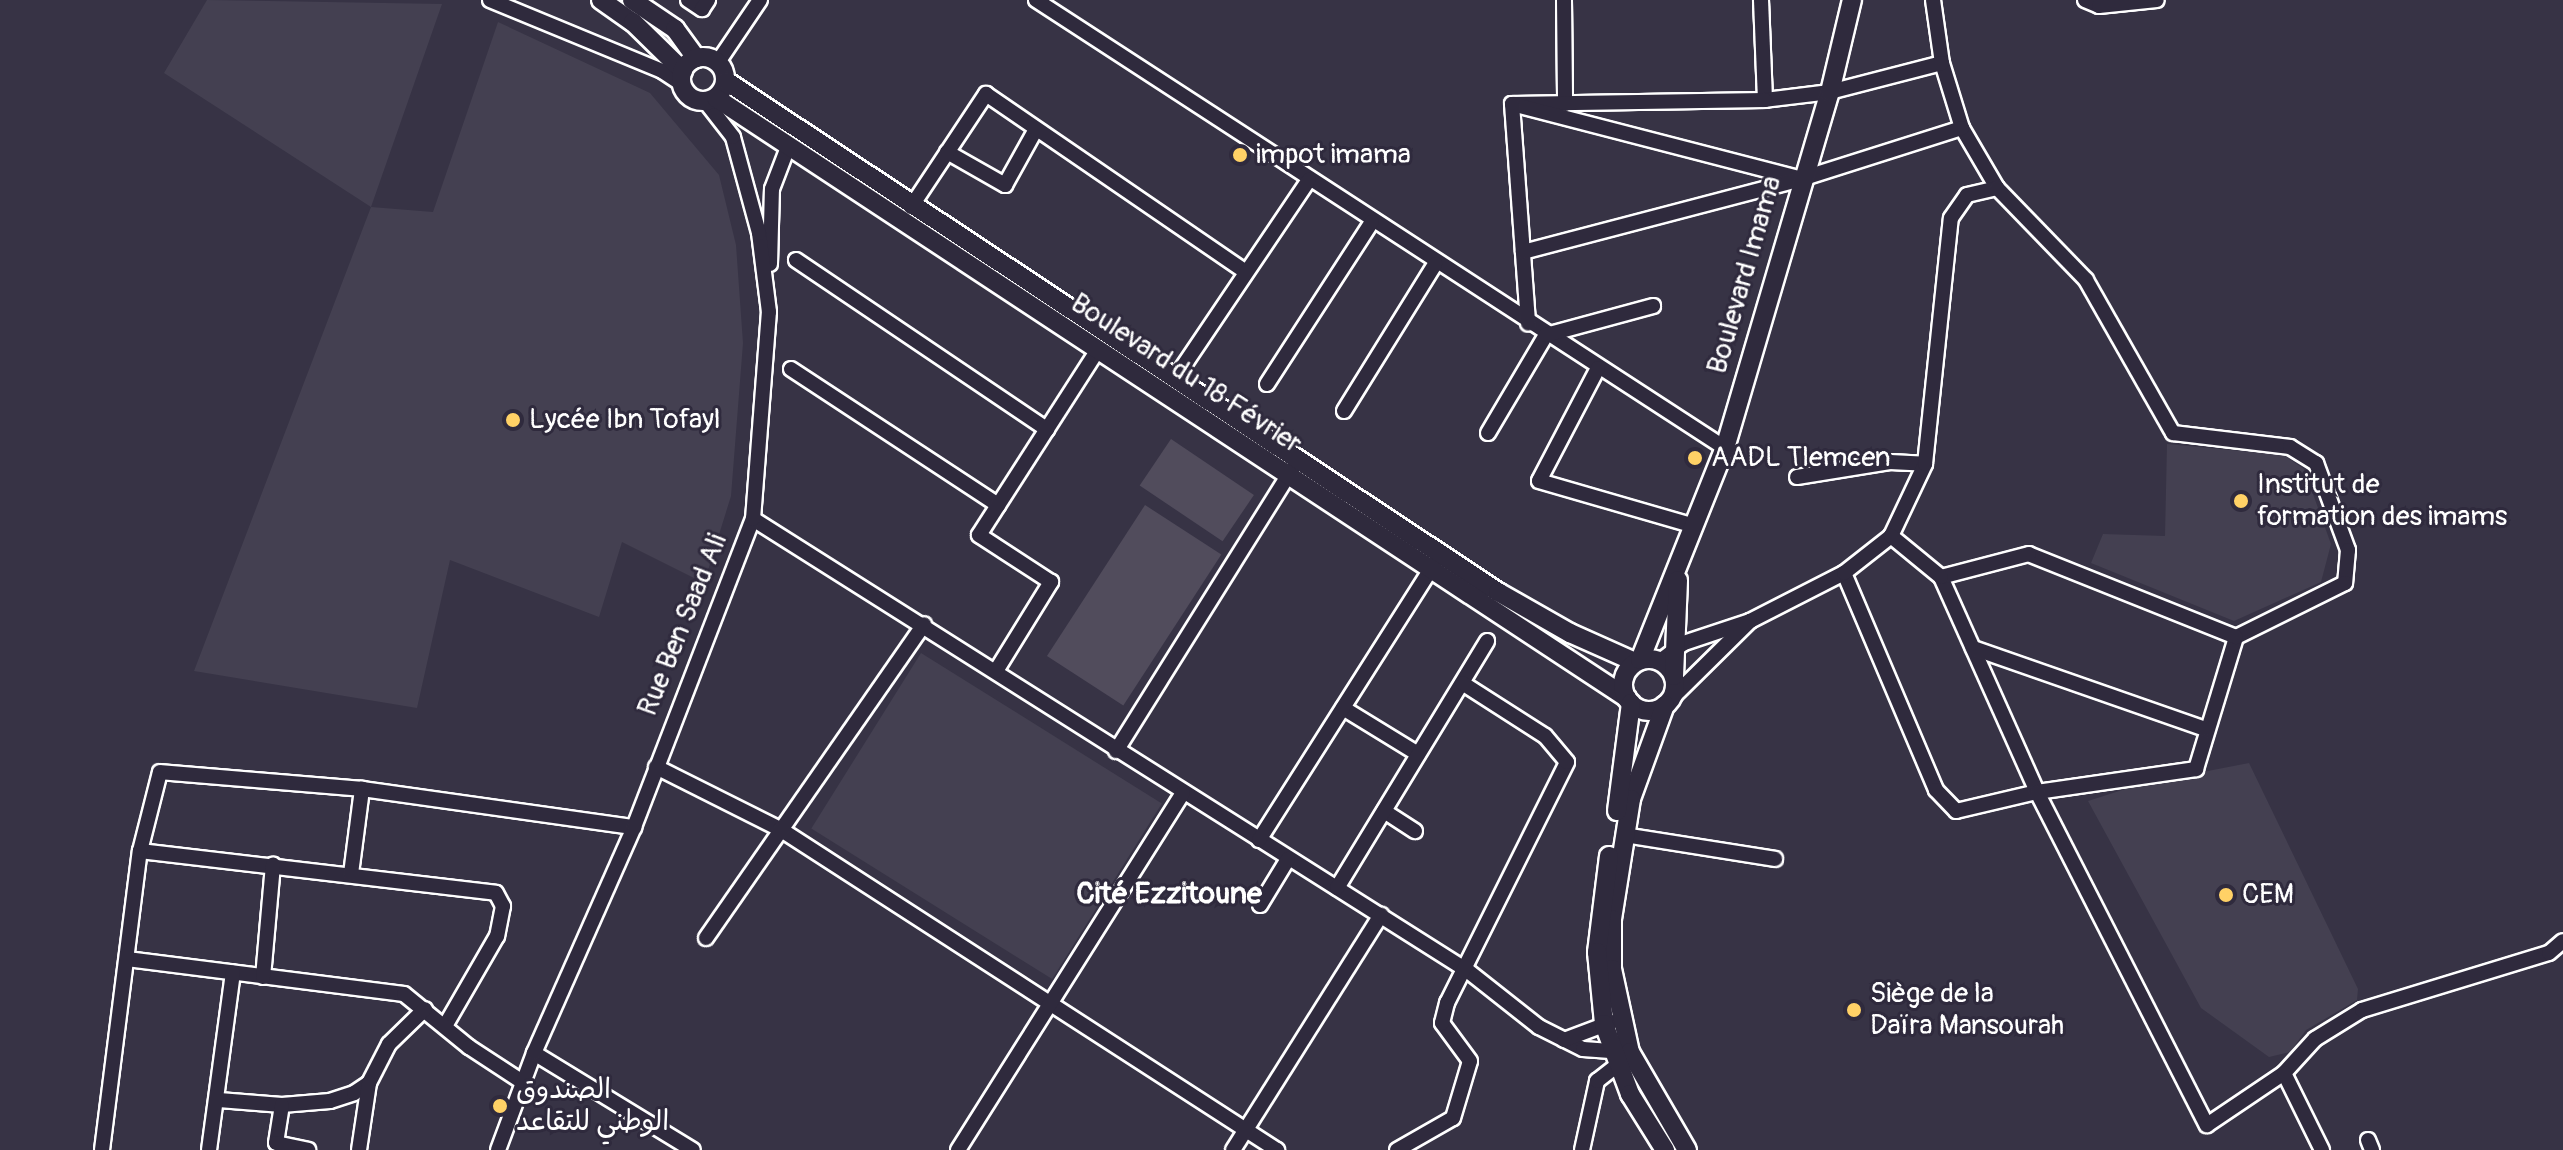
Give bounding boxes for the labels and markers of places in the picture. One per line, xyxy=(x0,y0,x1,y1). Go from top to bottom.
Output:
place label: impot imama xyxy=(1256,138,1411,172)
marker: impot imama xyxy=(1231,146,1249,164)
place label: Lycée Ibn Tofayl xyxy=(529,403,721,437)
marker: Lycée Ibn Tofayl xyxy=(504,411,522,429)
place label: AADL Tlemcen xyxy=(1711,441,1891,475)
marker: AADL Tlemcen xyxy=(1686,449,1704,467)
place label: Institut de formation des imams xyxy=(2257,468,2507,534)
marker: Institut de formation des imams xyxy=(2232,492,2250,510)
place label: CEM xyxy=(2242,878,2294,912)
marker: CEM xyxy=(2217,886,2235,904)
place label: Siège de la Daïra Mansourah xyxy=(1870,977,2064,1043)
marker: Siège de la Daïra Mansourah xyxy=(1845,1001,1863,1019)
place label: الصندوق الوطني للتقاعد xyxy=(516,1073,669,1139)
marker: الصندوق الوطني للتقاعد xyxy=(491,1097,509,1115)

